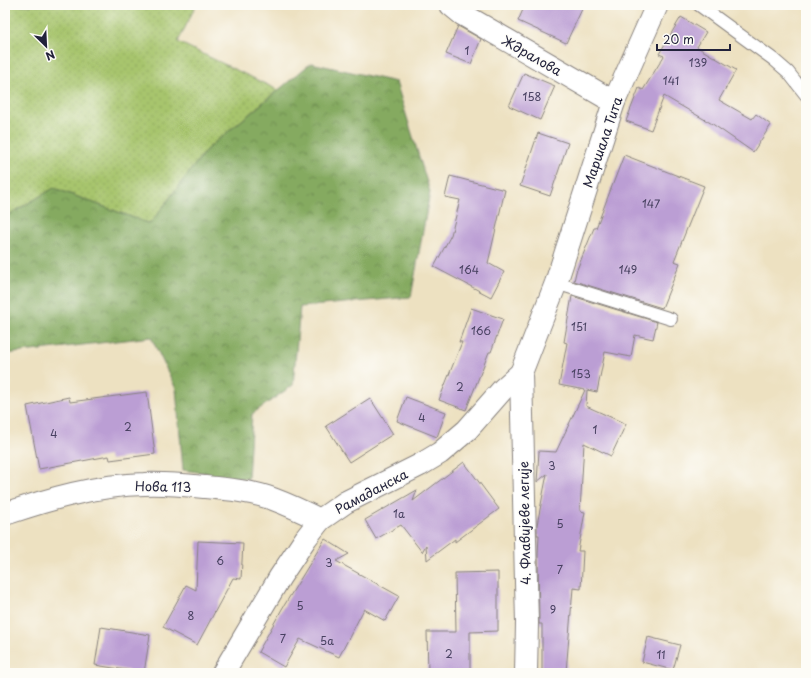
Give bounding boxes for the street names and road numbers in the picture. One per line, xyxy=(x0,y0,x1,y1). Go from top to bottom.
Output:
street label: Ждралова xyxy=(499,30,566,80)
street label: Маршала Тита xyxy=(578,93,627,190)
street label: 4. Флавијеве легије xyxy=(513,461,535,585)
street label: Рамаданска xyxy=(331,463,412,518)
street label: Нова 113 xyxy=(135,476,191,496)

